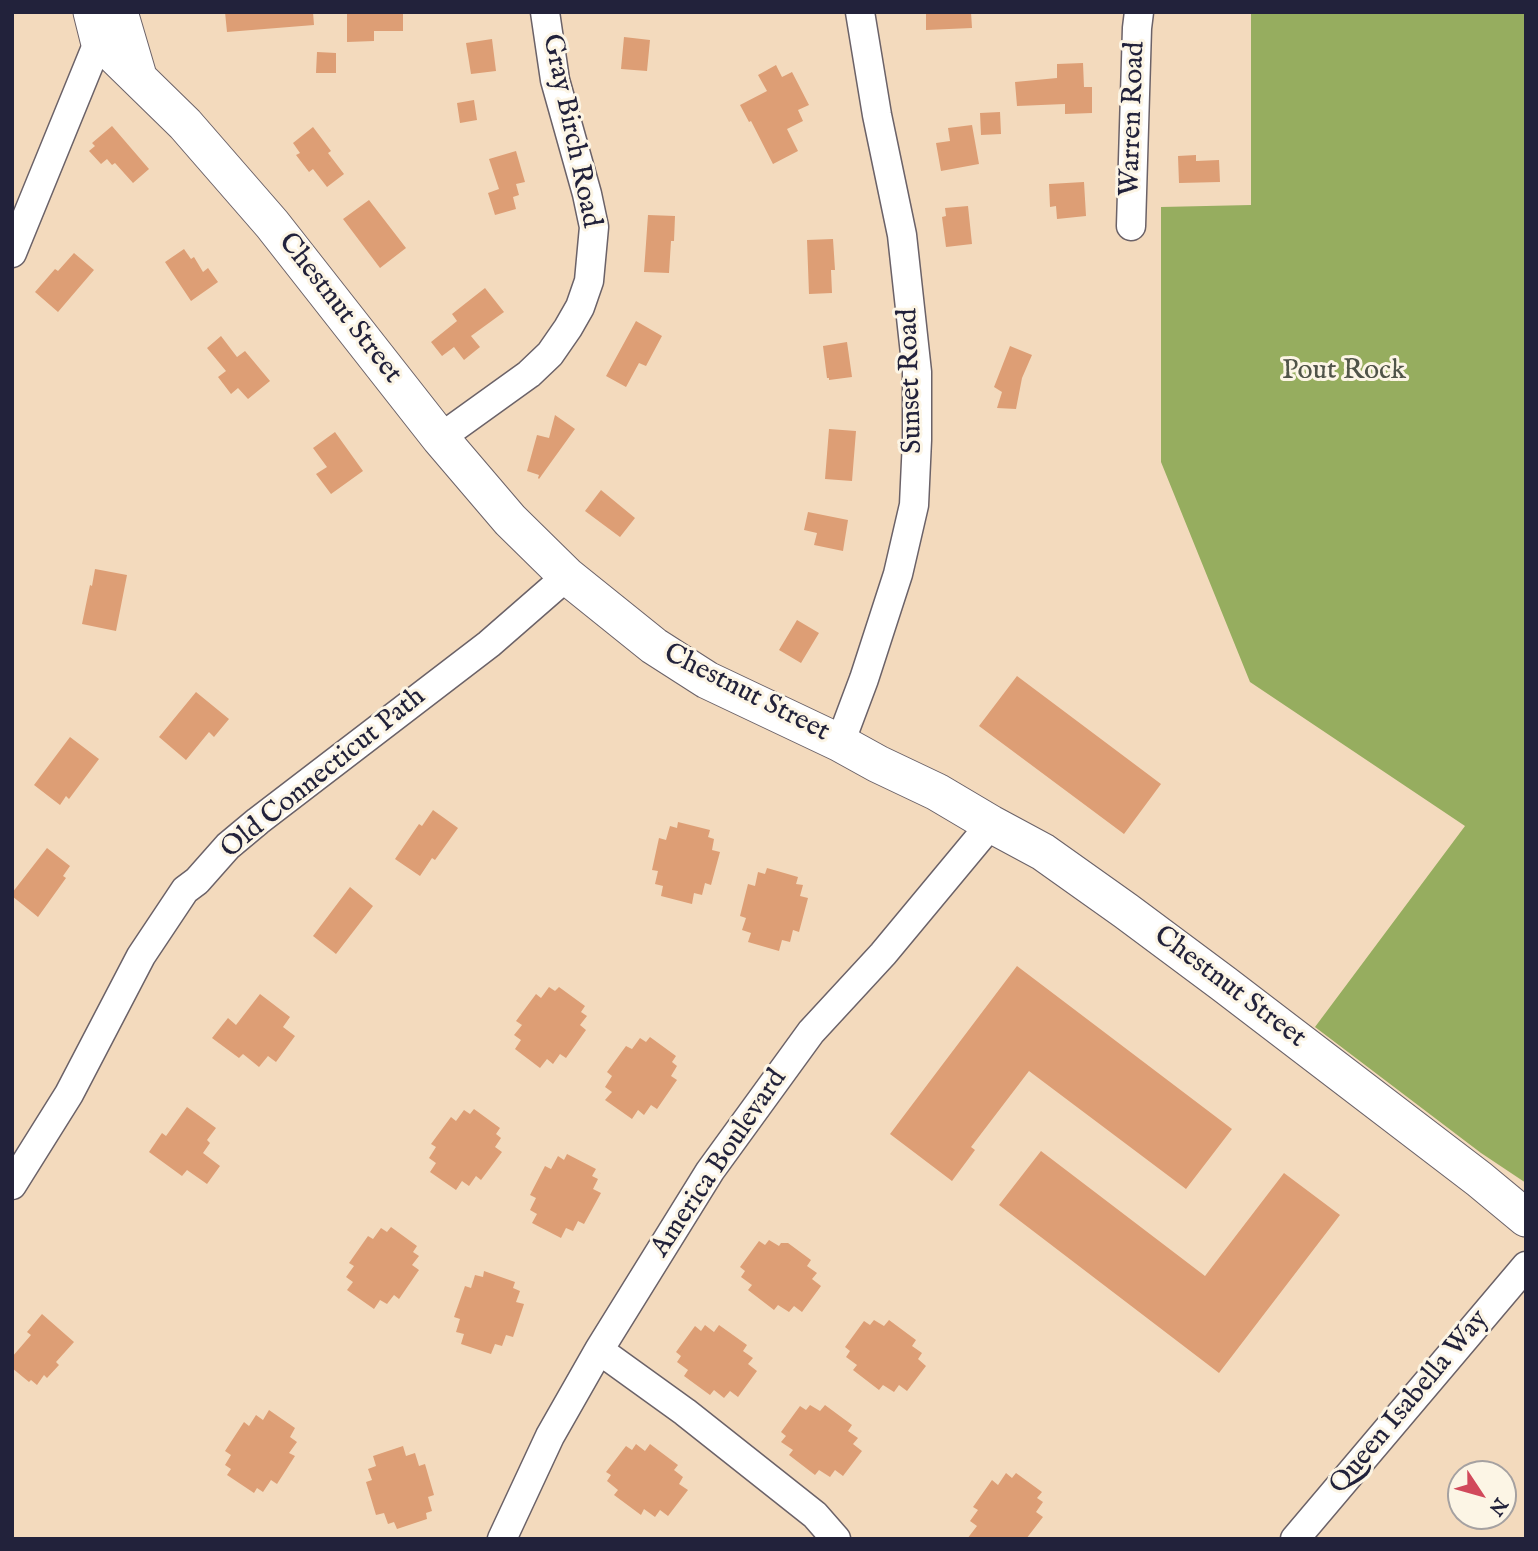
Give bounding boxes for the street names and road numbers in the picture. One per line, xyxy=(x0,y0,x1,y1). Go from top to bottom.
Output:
street label: Gray Birch Road xyxy=(533,31,607,231)
street label: Warren Road xyxy=(1115,41,1153,197)
street label: Chestnut Street xyxy=(270,227,408,391)
street label: Sunset Road xyxy=(893,308,931,454)
street label: Chestnut Street xyxy=(657,638,835,750)
street label: Old Connecticut Path xyxy=(215,681,433,867)
street label: Chestnut Street xyxy=(1146,920,1312,1056)
street label: America Boulevard xyxy=(645,1064,795,1264)
street label: Queen Isabella Way xyxy=(1323,1304,1497,1502)

